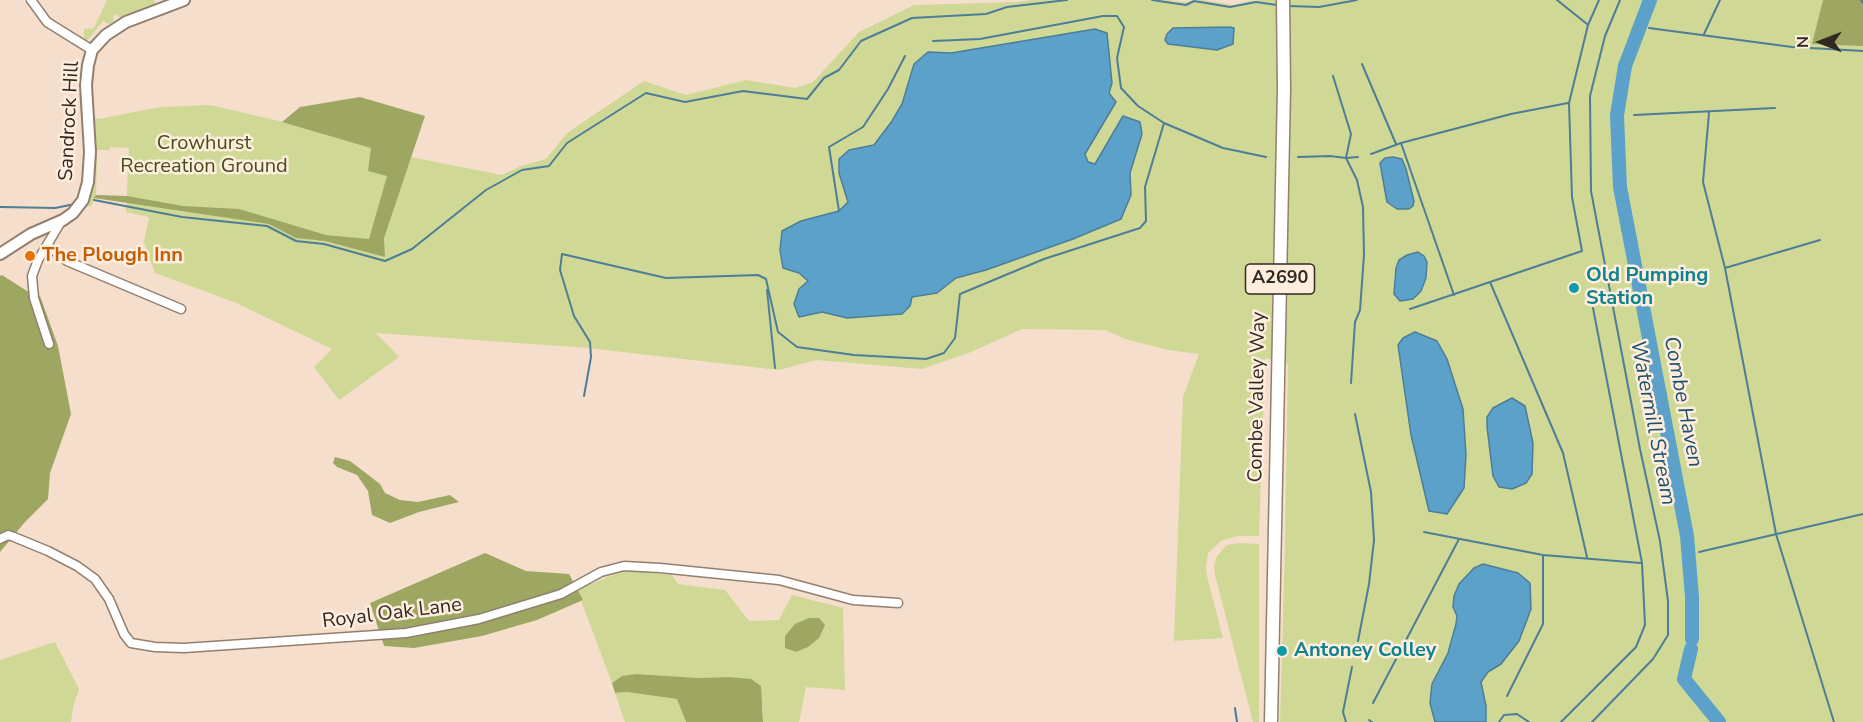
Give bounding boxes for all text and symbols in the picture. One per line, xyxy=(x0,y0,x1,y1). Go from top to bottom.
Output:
north arrow xyxy=(1791,12,1851,72)
text: N xyxy=(1792,36,1814,48)
street label: Sandrock Hill xyxy=(55,60,85,182)
park label: Crowhurst Recreation Ground xyxy=(120,132,288,179)
place label: The Plough Inn xyxy=(42,244,183,268)
marker: The Plough Inn xyxy=(23,249,37,263)
road number: A2690 xyxy=(1246,264,1314,294)
place label: Old Pumping Station xyxy=(1586,264,1708,311)
marker: Old Pumping Station xyxy=(1567,281,1581,295)
street label: Combe Valley Way xyxy=(1245,311,1271,483)
water label: Combe Haven xyxy=(1657,334,1707,470)
water label: Watermill Stream xyxy=(1624,338,1680,508)
street label: Royal Oak Lane xyxy=(321,594,463,634)
place label: Antoney Colley xyxy=(1294,639,1436,663)
marker: Antoney Colley xyxy=(1275,644,1289,658)

